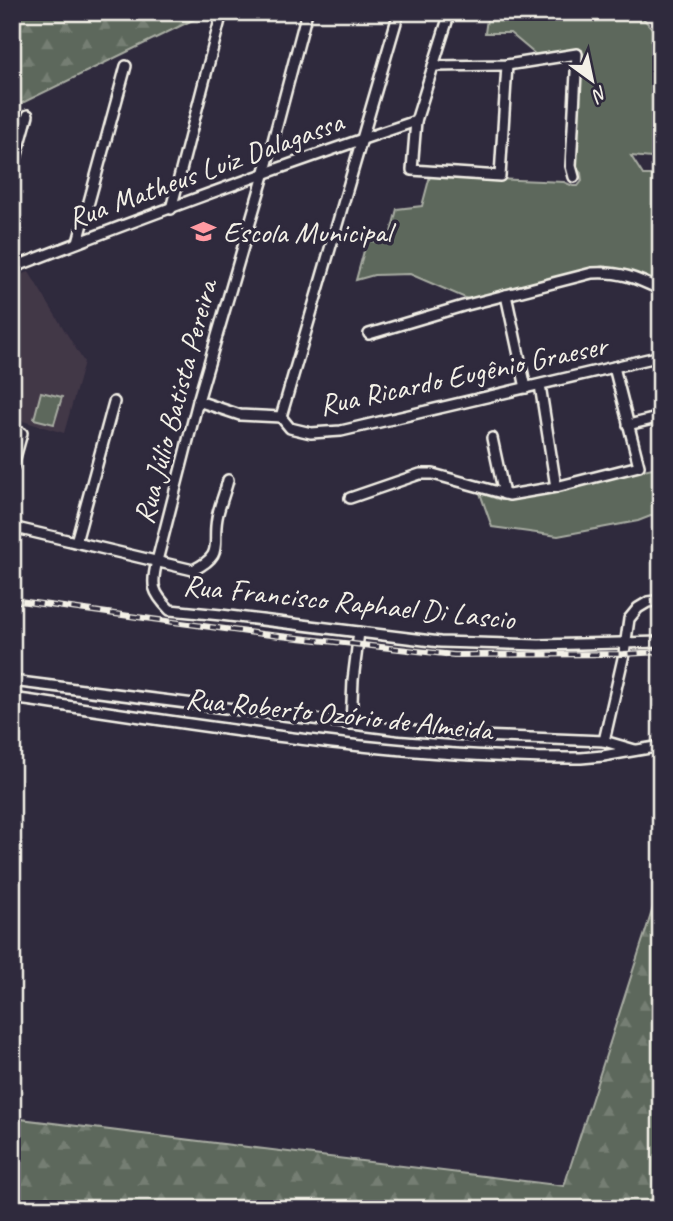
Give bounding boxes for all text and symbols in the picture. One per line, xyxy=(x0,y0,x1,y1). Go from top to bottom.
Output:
north arrow xyxy=(558,46,628,116)
text: N xyxy=(587,80,612,108)
street label: Rua Matheus Luiz Dalagassa xyxy=(62,102,350,238)
place label: Escola Municipal xyxy=(223,213,396,251)
school or university icon: Escola Municipal xyxy=(189,218,217,246)
street label: Rua Júlio Batista Pereira xyxy=(124,274,226,528)
street label: Rua Ricardo Eugênio Graeser xyxy=(316,325,613,424)
street label: Rua Francisco Raphael Di Lascio xyxy=(181,566,518,638)
street label: Rua Roberto Ozório de Almeida xyxy=(184,679,497,749)

